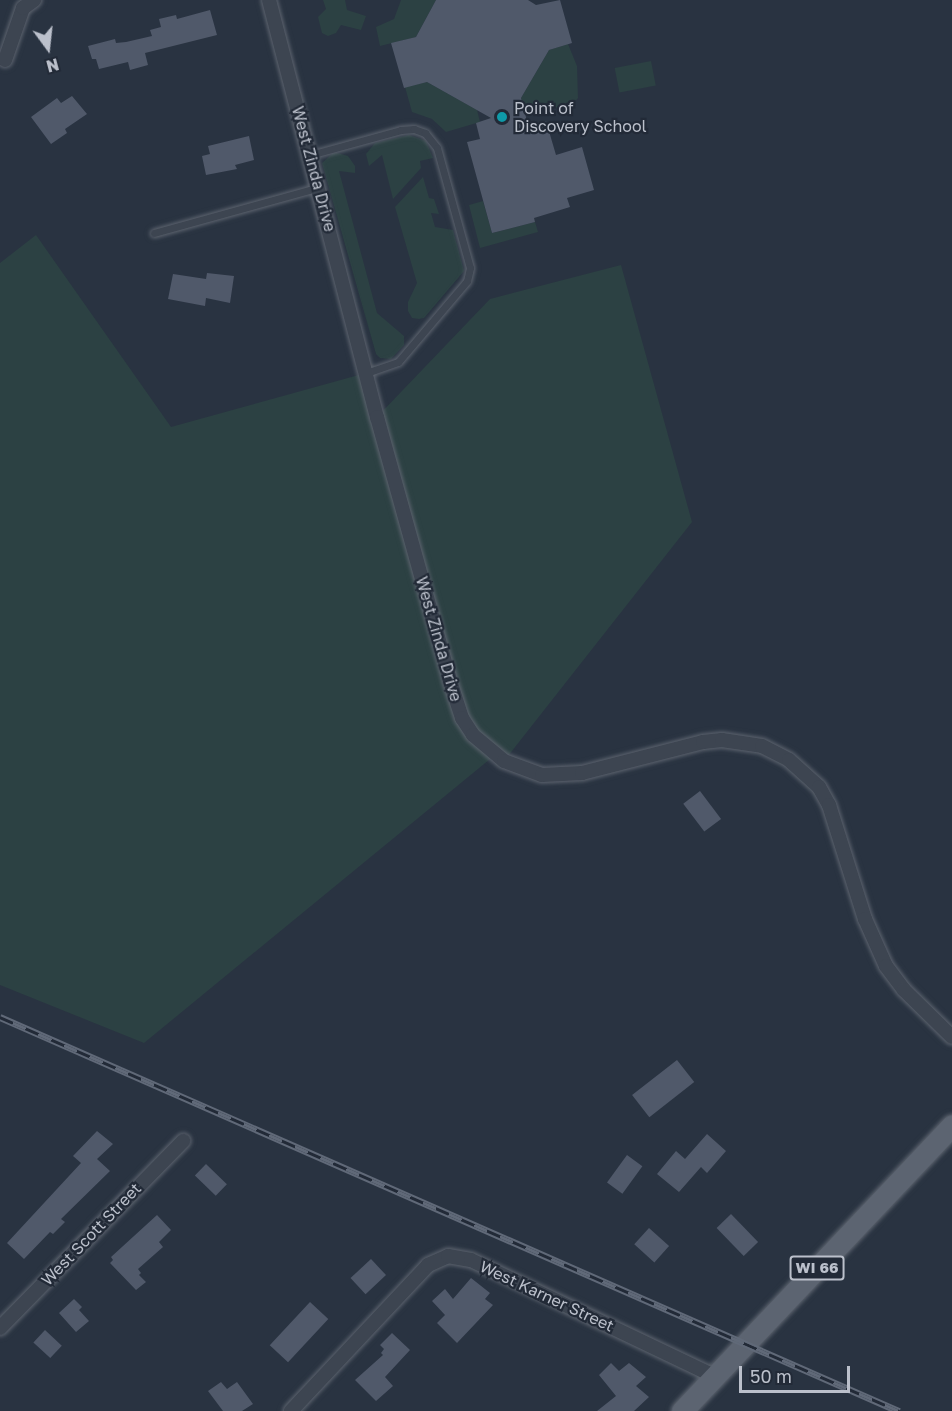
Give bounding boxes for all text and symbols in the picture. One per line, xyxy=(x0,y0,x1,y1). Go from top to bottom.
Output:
north arrow xyxy=(18,18,78,78)
text: N xyxy=(44,54,61,77)
place label: Point of Discovery School xyxy=(514,98,647,136)
street label: West Zinda Drive xyxy=(288,104,340,234)
marker: Point of Discovery School xyxy=(495,110,509,124)
street label: West Zinda Drive xyxy=(412,574,466,704)
street label: West Scott Street xyxy=(37,1179,145,1289)
street label: West Karner Street xyxy=(477,1256,617,1336)
road number: WI 66 xyxy=(788,1256,846,1280)
scale bar xyxy=(742,1354,853,1392)
text: 50 m xyxy=(750,1365,792,1387)

